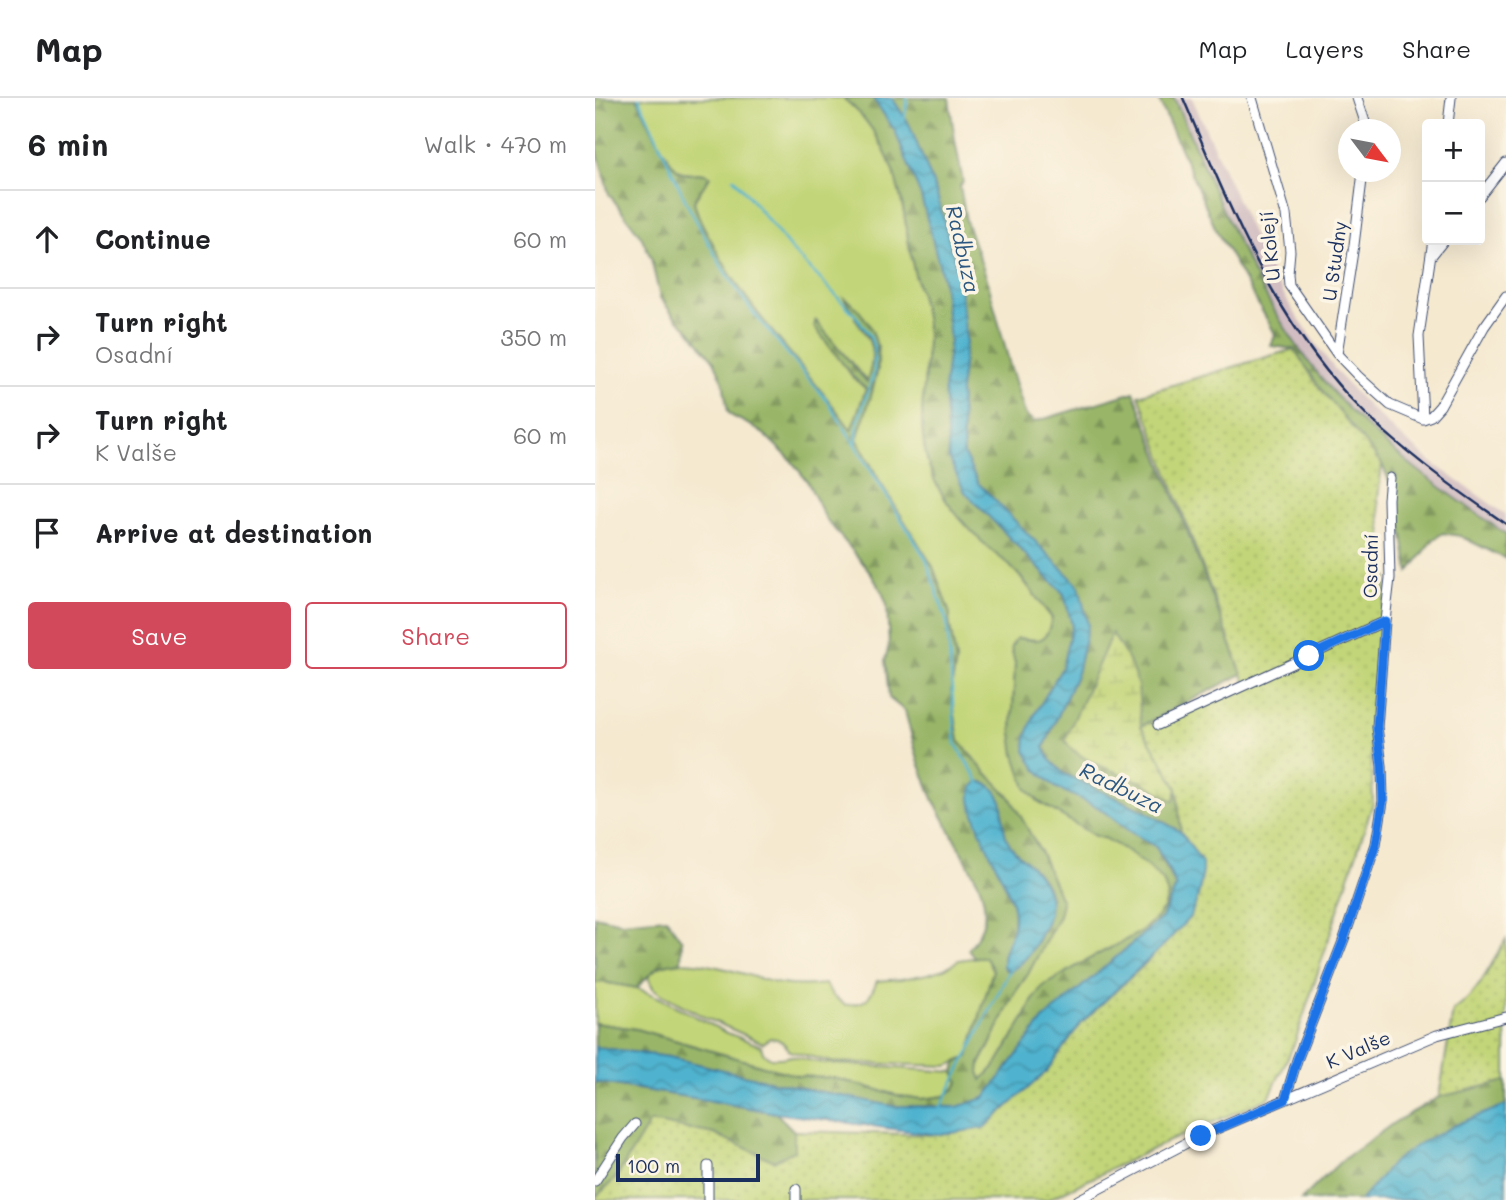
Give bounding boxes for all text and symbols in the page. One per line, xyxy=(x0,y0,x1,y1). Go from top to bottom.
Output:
text: Map xyxy=(35,27,103,70)
text: Map xyxy=(1199,33,1247,64)
text: Layers xyxy=(1285,33,1364,64)
text: Share xyxy=(1402,33,1471,64)
north arrow xyxy=(1338,119,1401,182)
map controls xyxy=(1422,119,1485,245)
button: + xyxy=(1422,119,1485,182)
text: 6 min xyxy=(28,124,108,164)
text: Walk · 470 m xyxy=(424,129,567,159)
button: − xyxy=(1422,182,1485,245)
water label: Radbuza xyxy=(941,202,987,296)
street label: U Kolejí xyxy=(1253,210,1285,282)
street label: U Studny xyxy=(1316,219,1352,303)
icon: ahead xyxy=(28,220,66,258)
text: Continue xyxy=(95,222,211,256)
text: 60 m xyxy=(513,224,567,254)
text: Turn right xyxy=(95,305,228,339)
icon: right xyxy=(28,318,66,356)
text: 350 m xyxy=(500,322,567,352)
text: Osadní xyxy=(95,339,173,369)
text: Turn right xyxy=(95,403,228,437)
icon: right xyxy=(28,416,66,454)
text: 60 m xyxy=(513,420,567,450)
text: K Valše xyxy=(95,437,177,467)
icon: arrive xyxy=(28,514,66,552)
text: Arrive at destination xyxy=(95,516,372,550)
street label: Osadní xyxy=(1357,533,1383,599)
button: Save xyxy=(28,602,291,669)
button: Share xyxy=(305,602,567,669)
route start xyxy=(1293,640,1324,671)
water label: Radbuza xyxy=(1076,755,1168,819)
street label: K Valše xyxy=(1322,1024,1394,1074)
route end xyxy=(1185,1120,1216,1151)
scale bar xyxy=(616,1151,759,1183)
text: 100 m xyxy=(627,1153,680,1178)

